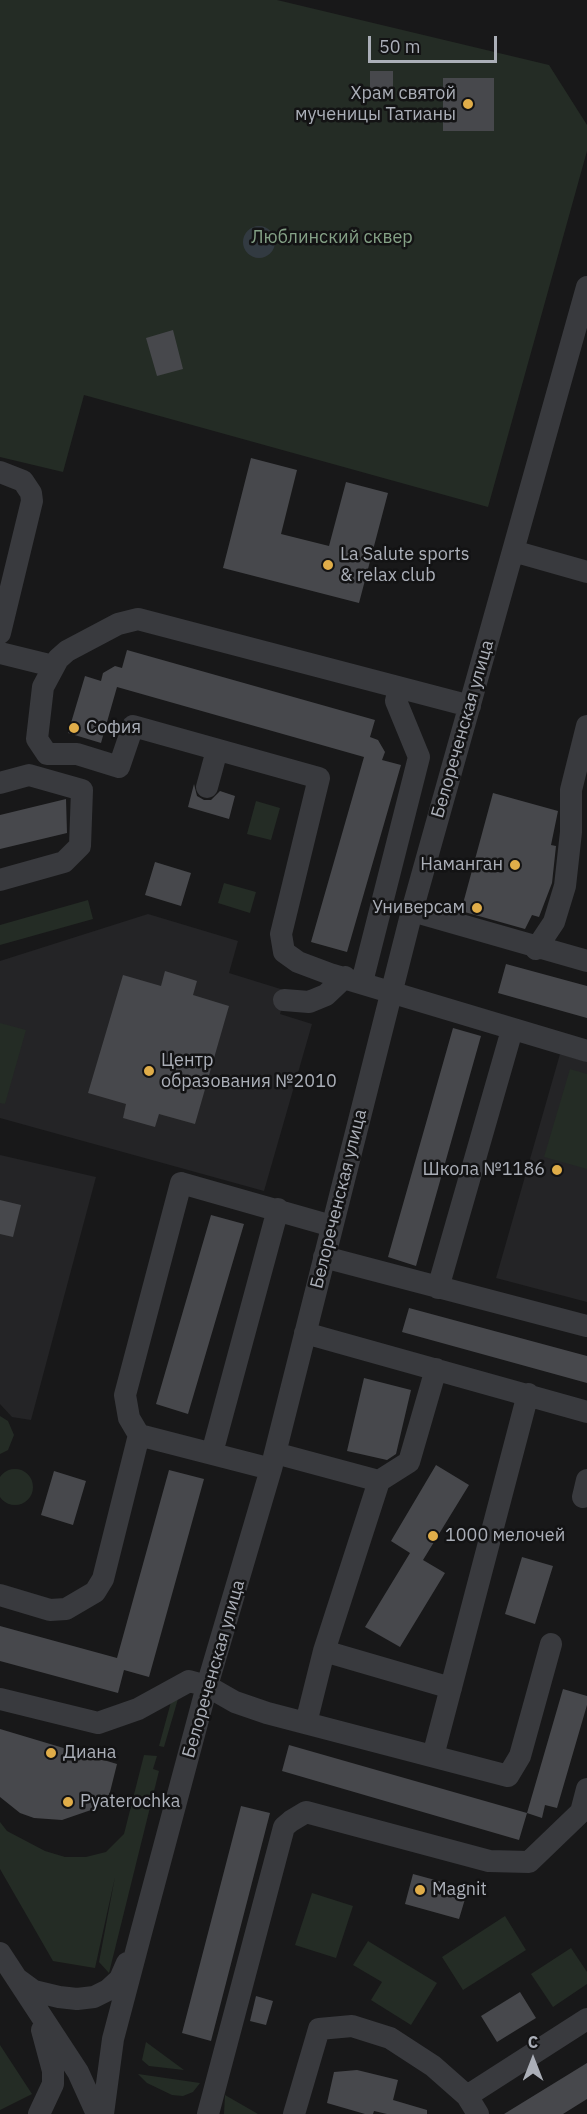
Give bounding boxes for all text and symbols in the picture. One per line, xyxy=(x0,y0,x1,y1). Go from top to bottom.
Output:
scale bar xyxy=(371,24,500,62)
text: 50 m xyxy=(379,35,421,58)
place label: Храм святой мученицы Татианы xyxy=(295,83,456,125)
marker: Храм святой мученицы Татианы xyxy=(461,97,475,111)
park label: Люблинский сквер xyxy=(251,227,413,249)
place label: La Salute sports & relax club xyxy=(340,544,469,586)
marker: La Salute sports & relax club xyxy=(321,558,335,572)
street label: Белореченская улица xyxy=(427,638,499,820)
place label: София xyxy=(86,717,141,739)
marker: София xyxy=(67,721,81,735)
place label: Наманган xyxy=(420,854,503,876)
marker: Наманган xyxy=(508,858,522,872)
place label: Универсам xyxy=(372,897,465,919)
marker: Универсам xyxy=(470,901,484,915)
place label: Центр образования №2010 xyxy=(161,1050,337,1092)
marker: Центр образования №2010 xyxy=(142,1064,156,1078)
street label: Белореченская улица xyxy=(306,1107,372,1291)
place label: Школа №1186 xyxy=(422,1159,545,1181)
marker: Школа №1186 xyxy=(550,1163,564,1177)
place label: 1000 мелочей xyxy=(445,1525,565,1547)
marker: 1000 мелочей xyxy=(426,1529,440,1543)
street label: Белореченская улица xyxy=(178,1578,250,1760)
place label: Диана xyxy=(63,1742,116,1764)
marker: Диана xyxy=(44,1746,58,1760)
place label: Pyaterochka xyxy=(80,1791,180,1813)
marker: Pyaterochka xyxy=(61,1795,75,1809)
place label: Magnit xyxy=(432,1879,487,1901)
marker: Magnit xyxy=(413,1883,427,1897)
north arrow xyxy=(503,2030,563,2090)
text: С xyxy=(528,2032,538,2052)

